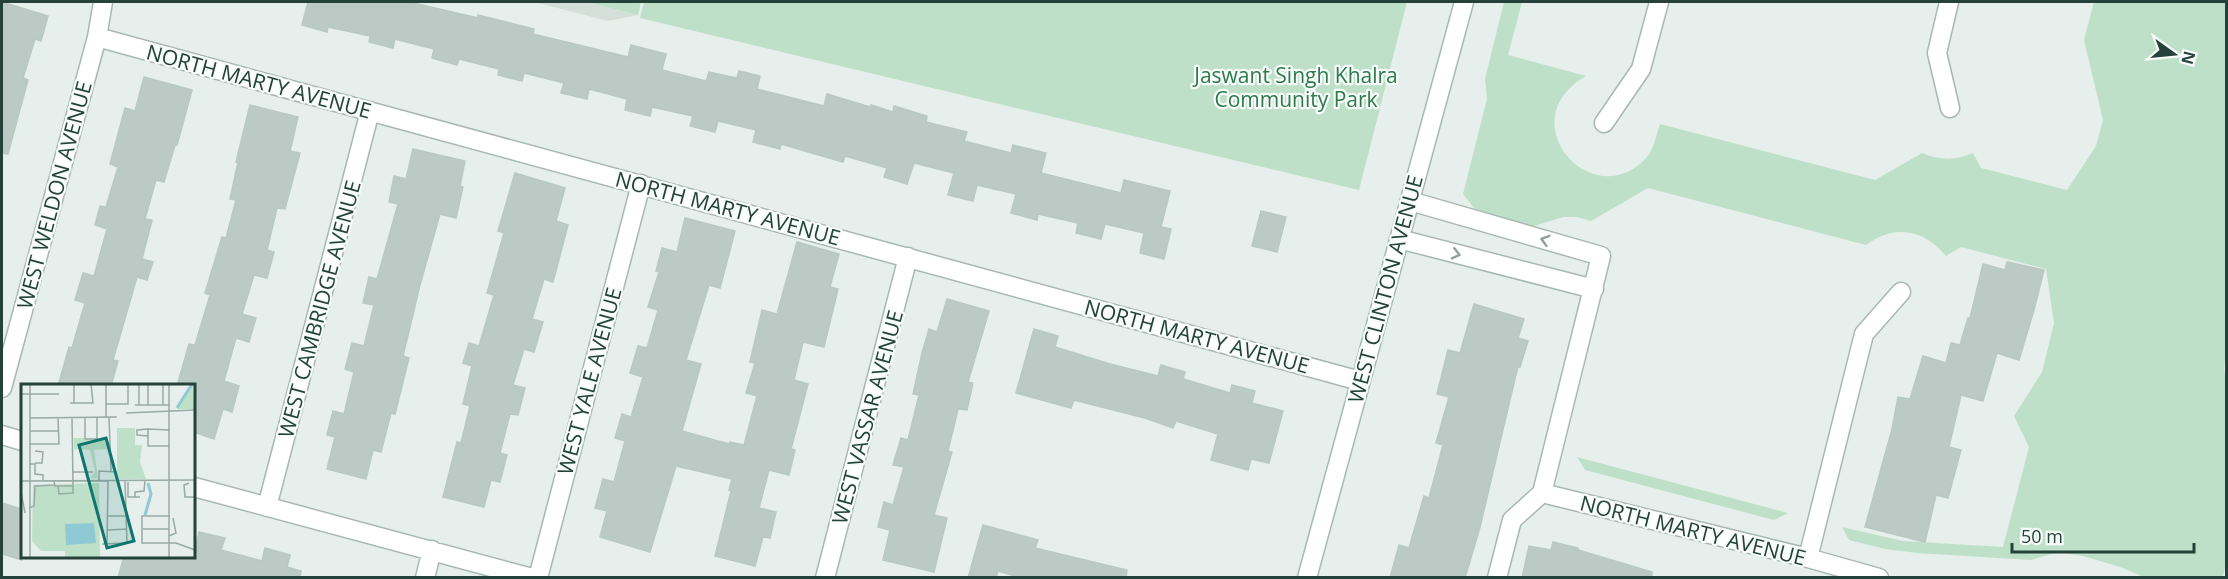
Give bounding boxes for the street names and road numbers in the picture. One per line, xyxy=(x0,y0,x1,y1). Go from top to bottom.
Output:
street label: NORTH MARTY AVENUE xyxy=(143,37,375,125)
street label: WEST WELDON AVENUE xyxy=(10,78,98,312)
street label: NORTH MARTY AVENUE xyxy=(612,164,844,252)
street label: WEST CLINTON AVENUE xyxy=(1341,172,1429,406)
street label: WEST CAMBRIDGE AVENUE xyxy=(271,177,367,441)
street label: WEST YALE AVENUE xyxy=(551,284,627,478)
street label: NORTH MARTY AVENUE xyxy=(1081,292,1313,380)
street label: WEST VASSAR AVENUE xyxy=(825,307,909,527)
street label: NORTH MARTY AVENUE xyxy=(1577,488,1809,572)

